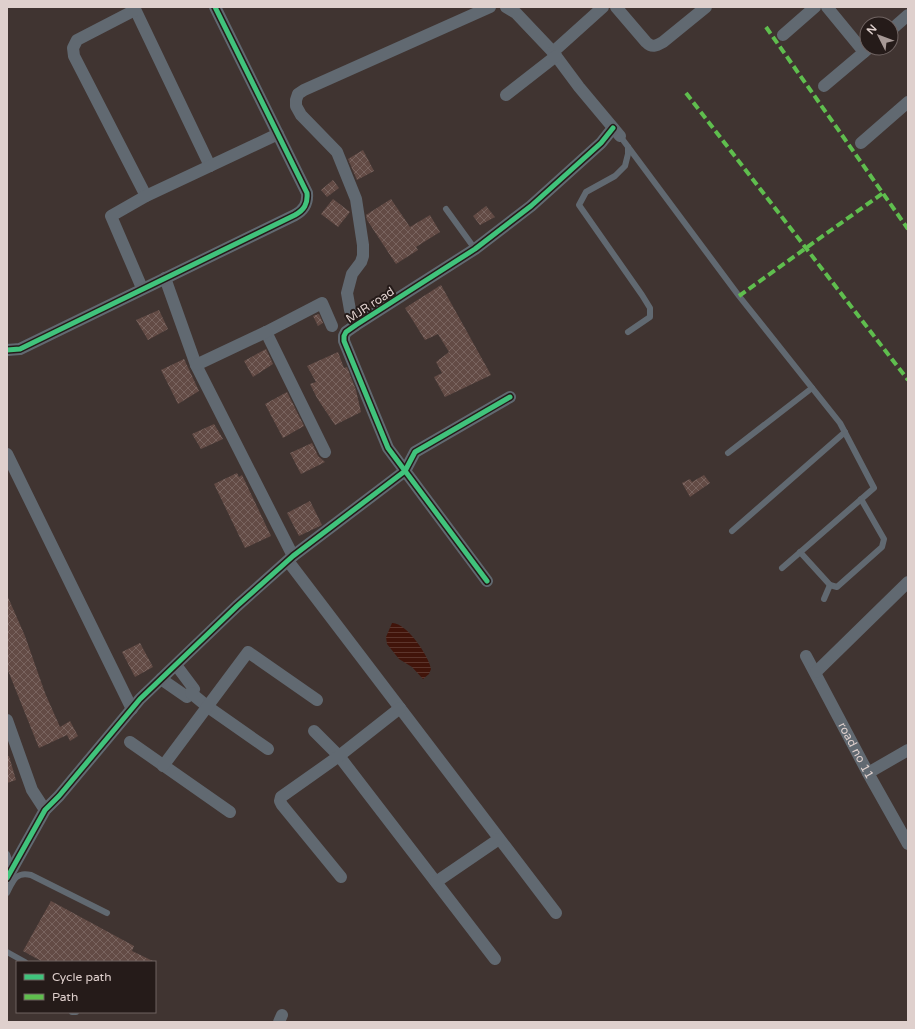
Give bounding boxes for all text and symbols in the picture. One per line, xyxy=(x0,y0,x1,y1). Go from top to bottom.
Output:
north arrow xyxy=(859,16,899,56)
text: N xyxy=(864,22,880,37)
street label: MJR road xyxy=(343,284,397,326)
street label: road no 11 xyxy=(835,720,877,781)
legend xyxy=(16,961,156,1013)
text: Cycle path xyxy=(52,970,111,984)
text: Path xyxy=(52,990,78,1004)

